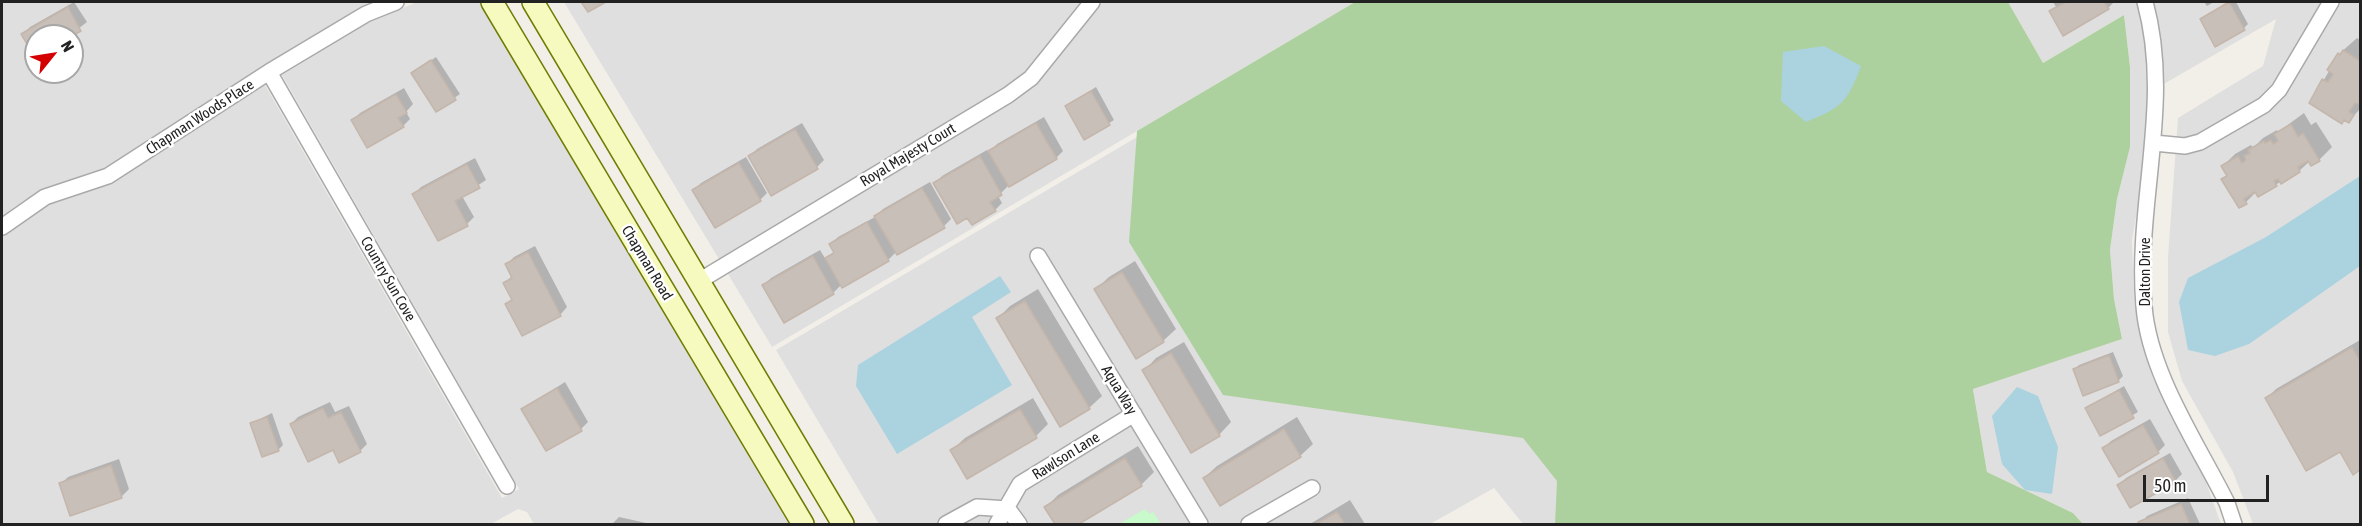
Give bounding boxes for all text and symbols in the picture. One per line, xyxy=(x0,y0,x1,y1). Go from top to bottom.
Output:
north arrow xyxy=(24,24,84,84)
text: N xyxy=(58,37,78,55)
street label: Chapman Woods Place xyxy=(143,75,257,159)
street label: Royal Majesty Court xyxy=(857,119,959,191)
street label: Chapman Road xyxy=(618,222,676,304)
street label: Country Sun Cove xyxy=(357,234,419,324)
street label: Dalton Drive xyxy=(2136,237,2154,307)
street label: Aqua Way xyxy=(1097,362,1141,418)
street label: Rawlson Lane xyxy=(1029,428,1103,484)
scale bar xyxy=(2146,463,2272,501)
text: 50 m xyxy=(2154,475,2186,496)

